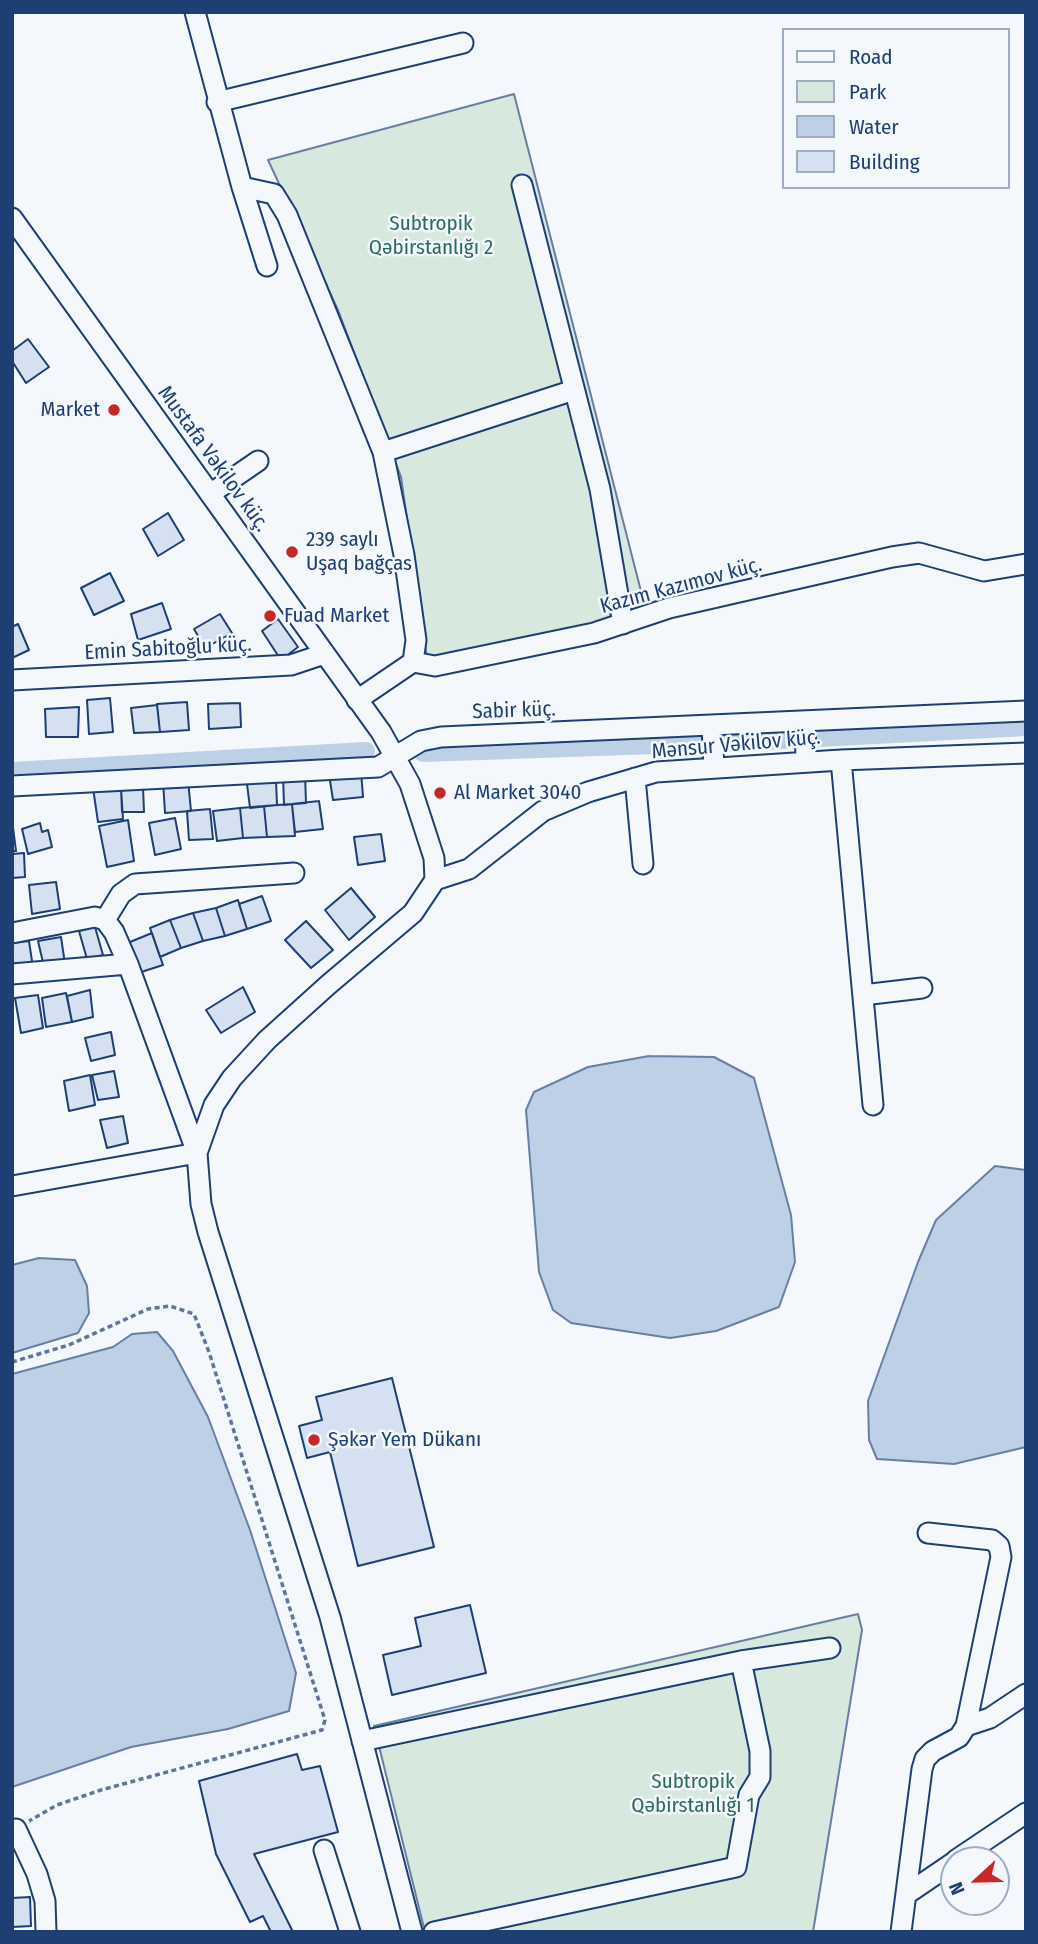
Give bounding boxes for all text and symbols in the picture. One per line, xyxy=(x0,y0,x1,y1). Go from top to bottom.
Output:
legend xyxy=(782,28,1010,189)
text: Road xyxy=(849,44,893,70)
text: Park xyxy=(849,79,886,105)
text: Water xyxy=(849,114,899,140)
text: Building xyxy=(849,149,920,175)
park label: Subtropik Qəbirstanlığı 2 xyxy=(369,211,493,261)
street label: Mustafa Vəkilov küç. xyxy=(152,381,274,537)
place label: Market xyxy=(41,397,100,423)
marker: Market xyxy=(106,402,122,418)
place label: 239 saylı Uşaq bağças xyxy=(306,527,412,577)
marker: 239 saylı Uşaq bağças xyxy=(284,544,300,560)
street label: Kazım Kazımov küç. xyxy=(597,552,765,620)
place label: Fuad Market xyxy=(284,603,389,629)
marker: Fuad Market xyxy=(262,608,278,624)
street label: Emin Sabitoğlu küç. xyxy=(84,632,252,666)
street label: Sabir küç. xyxy=(472,697,556,725)
street label: Mənsur Vəkilov küç. xyxy=(651,725,821,765)
place label: Al Market 3040 xyxy=(454,780,581,806)
marker: Al Market 3040 xyxy=(432,785,448,801)
place label: Şəkər Yem Dükanı xyxy=(328,1427,481,1453)
marker: Şəkər Yem Dükanı xyxy=(306,1432,322,1448)
park label: Subtropik Qəbirstanlığı 1 xyxy=(631,1769,755,1819)
north arrow xyxy=(940,1846,1010,1916)
text: N xyxy=(944,1879,970,1898)

